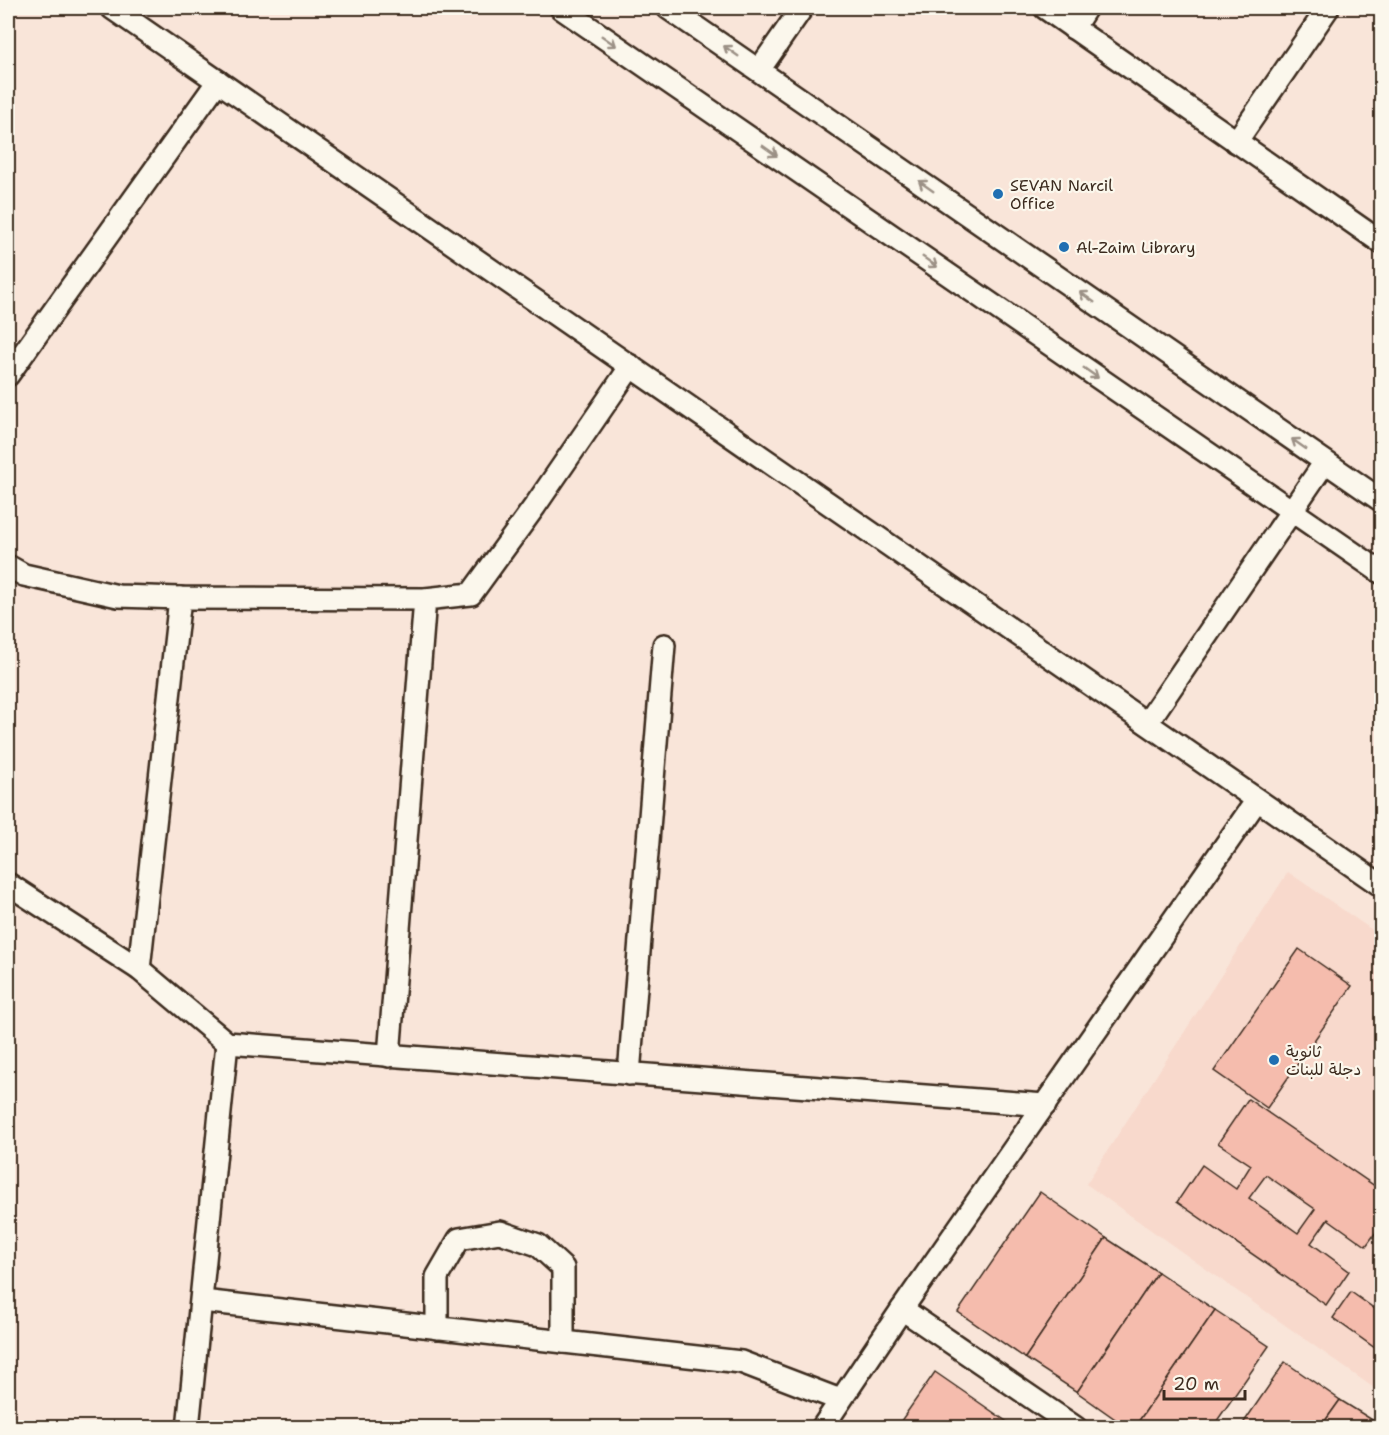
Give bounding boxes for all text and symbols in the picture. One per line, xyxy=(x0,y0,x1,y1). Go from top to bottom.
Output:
one-way arrow xyxy=(600,35,617,47)
one-way arrow xyxy=(724,45,740,57)
one-way arrow xyxy=(761,145,777,157)
place label: SEVAN Narcil Office xyxy=(1010,175,1113,214)
one-way arrow xyxy=(919,180,935,192)
marker: SEVAN Narcil Office xyxy=(991,187,1005,201)
place label: Al-Zaim Library xyxy=(1076,237,1195,258)
marker: Al-Zaim Library xyxy=(1057,240,1071,254)
one-way arrow xyxy=(922,256,938,268)
one-way arrow xyxy=(1079,291,1095,303)
one-way arrow xyxy=(1082,367,1099,379)
one-way arrow xyxy=(1291,438,1307,450)
place label: ثانوية دجلة للبنات xyxy=(1286,1041,1361,1080)
marker: ثانوية دجلة للبنات xyxy=(1267,1053,1281,1067)
scale bar xyxy=(1164,1363,1245,1401)
text: 20 m xyxy=(1173,1372,1219,1396)

